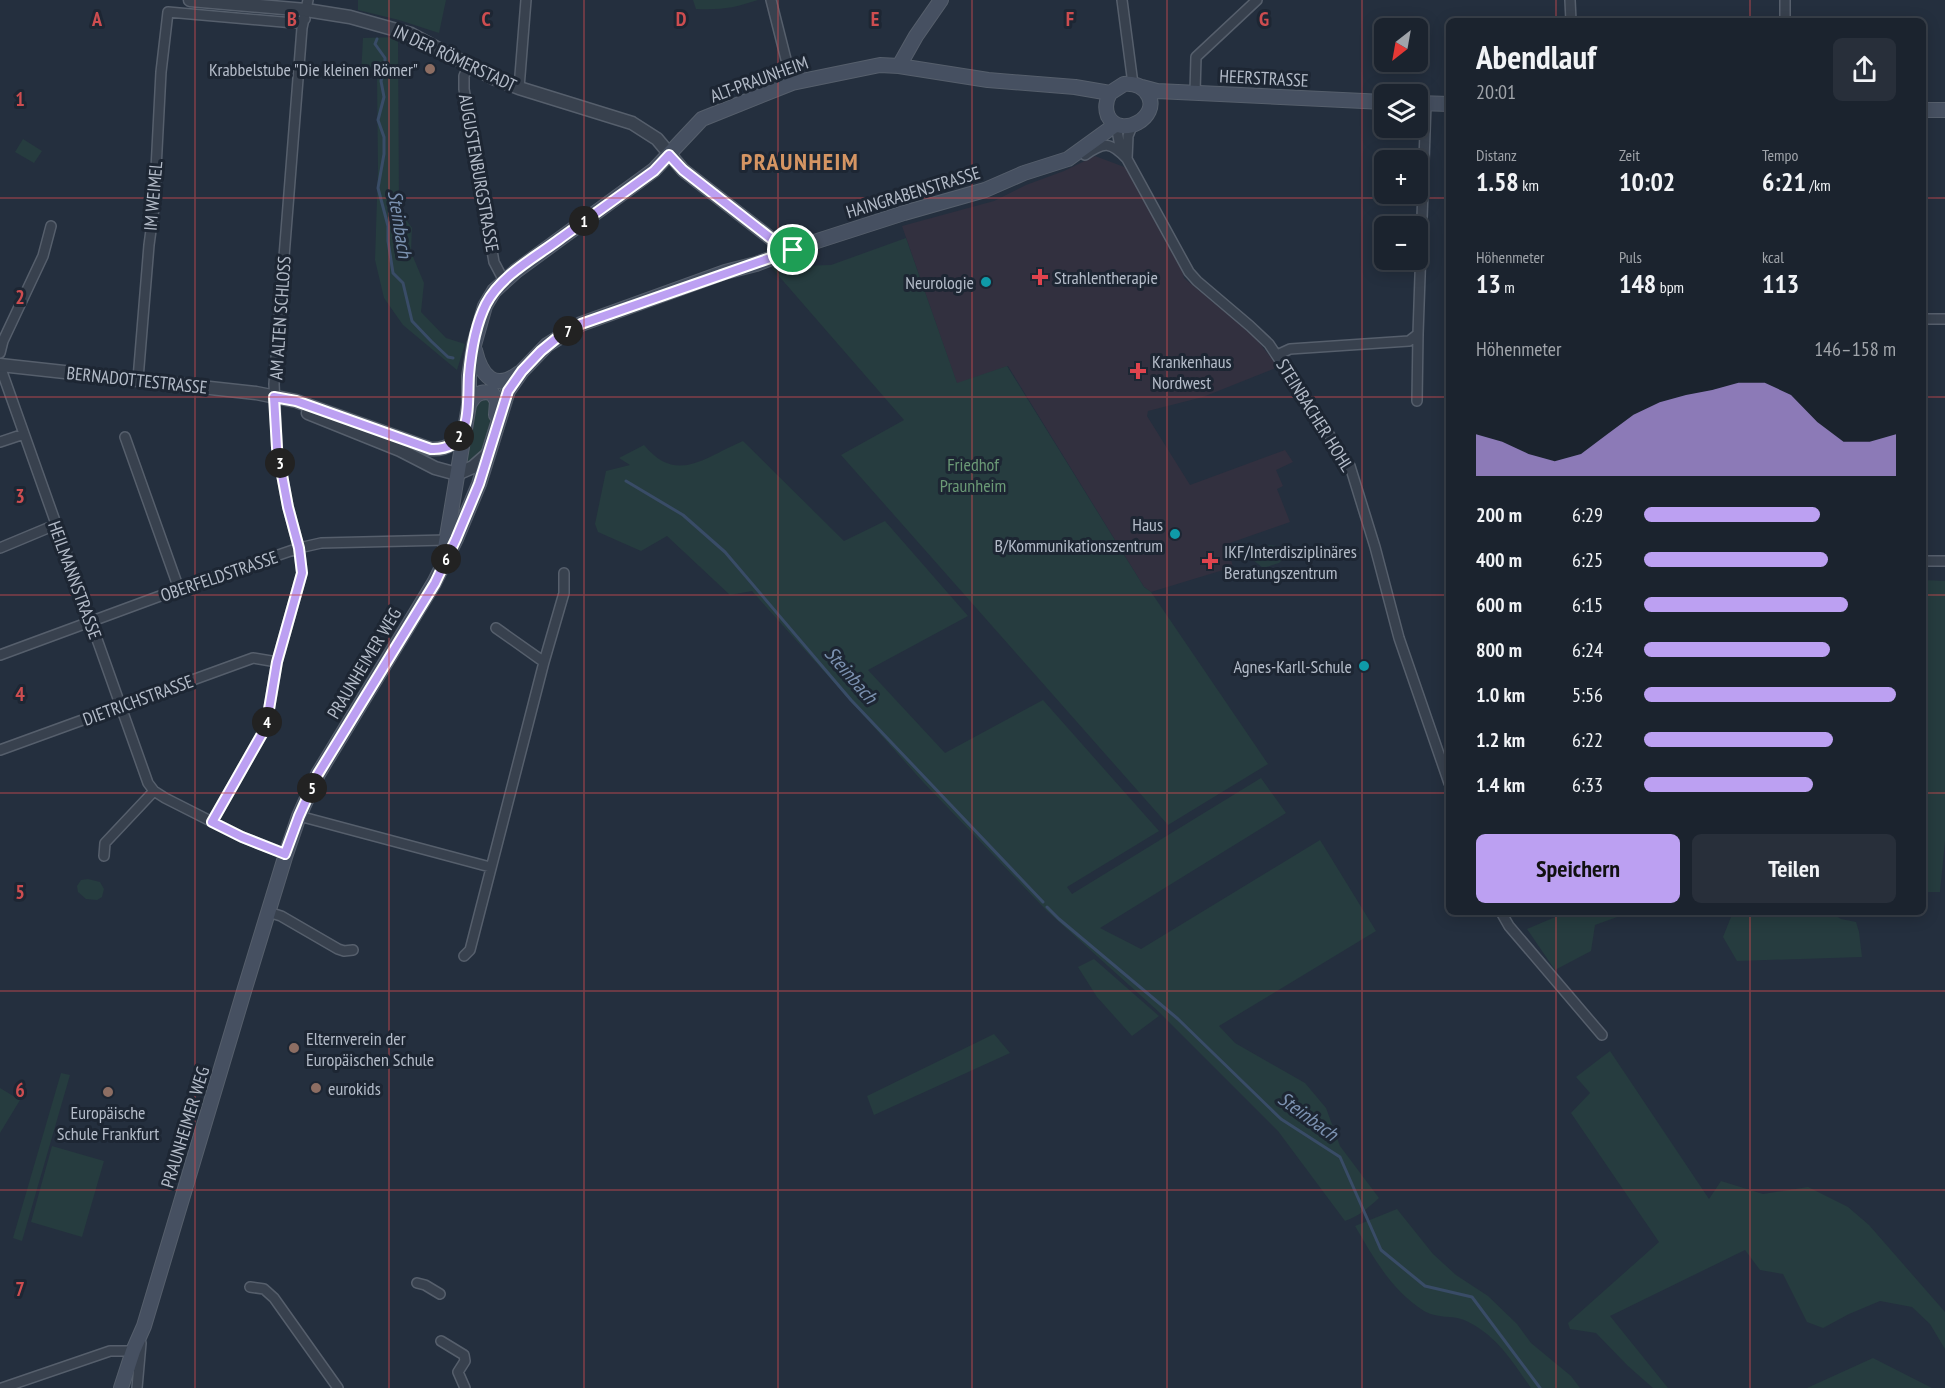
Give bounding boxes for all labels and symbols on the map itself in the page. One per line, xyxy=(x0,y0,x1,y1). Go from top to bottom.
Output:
text: A xyxy=(91,6,103,32)
text: B xyxy=(287,6,297,32)
text: C xyxy=(481,6,491,32)
text: D xyxy=(676,6,687,32)
text: E xyxy=(871,6,879,32)
text: F xyxy=(1066,6,1074,32)
text: G xyxy=(1259,6,1269,32)
north arrow xyxy=(1374,18,1428,72)
street label: IN DER RÖMERSTADT xyxy=(390,19,520,97)
street label: ALT-PRAUNHEIM xyxy=(707,51,811,107)
place label: Krabbelstube "Die kleinen Römer" xyxy=(209,58,418,81)
marker: Krabbelstube "Die kleinen Römer" xyxy=(423,62,437,76)
street label: HEERSTRASSE xyxy=(1219,64,1309,92)
text: 1 xyxy=(15,86,25,112)
street label: AUGUSTENBURGSTRASSE xyxy=(454,92,504,254)
district label: PRAUNHEIM xyxy=(741,146,859,177)
street label: IM WEIMEL xyxy=(138,160,168,232)
street label: HAINGRABENSTRASSE xyxy=(843,161,983,223)
water label: Steinbach xyxy=(382,188,418,261)
pin: 1 xyxy=(569,206,599,236)
pin xyxy=(767,224,818,275)
street label: AM ALTEN SCHLOSS xyxy=(264,255,296,381)
place label: Strahlentherapie xyxy=(1054,266,1158,289)
marker: Strahlentherapie xyxy=(1031,268,1049,286)
place label: Neurologie xyxy=(905,271,974,294)
marker: Neurologie xyxy=(979,275,993,289)
text: 2 xyxy=(15,284,25,310)
pin: 7 xyxy=(553,316,583,346)
place label: Krankenhaus Nordwest xyxy=(1152,350,1232,394)
street label: STEINBACHER HOHL xyxy=(1271,354,1359,476)
street label: BERNADOTTESTRASSE xyxy=(65,361,209,399)
marker: Krankenhaus Nordwest xyxy=(1129,362,1147,380)
pin: 2 xyxy=(444,421,474,451)
pin: 3 xyxy=(265,448,295,478)
park label: Friedhof Praunheim xyxy=(940,453,1006,497)
text: 3 xyxy=(15,483,25,509)
place label: Haus B/Kommunikationszentrum xyxy=(994,513,1163,557)
street label: HEILMANNSTRASSE xyxy=(43,518,107,642)
marker: Haus B/Kommunikationszentrum xyxy=(1168,527,1182,541)
place label: IKF/Interdisziplinäres Beratungszentrum xyxy=(1224,540,1357,584)
pin: 6 xyxy=(431,544,461,574)
street label: OBERFELDSTRASSE xyxy=(157,545,281,607)
marker: IKF/Interdisziplinäres Beratungszentrum xyxy=(1201,552,1219,570)
street label: PRAUNHEIMER WEG xyxy=(322,603,406,723)
water label: Steinbach xyxy=(819,641,884,710)
place label: Agnes-Karll-Schule xyxy=(1234,655,1352,678)
marker: Agnes-Karll-Schule xyxy=(1357,659,1371,673)
street label: DIETRICHSTRASSE xyxy=(80,669,196,731)
text: 4 xyxy=(15,681,25,707)
pin: 4 xyxy=(252,707,282,737)
pin: 5 xyxy=(297,773,327,803)
text: 5 xyxy=(15,879,25,905)
place label: Elternverein der Europäischen Schule xyxy=(306,1027,434,1071)
marker: Elternverein der Europäischen Schule xyxy=(287,1041,301,1055)
street label: PRAUNHEIMER WEG xyxy=(156,1063,214,1190)
text: 6 xyxy=(15,1077,25,1103)
place label: eurokids xyxy=(328,1077,381,1100)
marker: eurokids xyxy=(309,1081,323,1095)
marker: Europäische Schule Frankfurt xyxy=(101,1085,115,1099)
water label: Steinbach xyxy=(1273,1086,1344,1147)
place label: Europäische Schule Frankfurt xyxy=(57,1101,159,1145)
text: 7 xyxy=(15,1276,25,1302)

